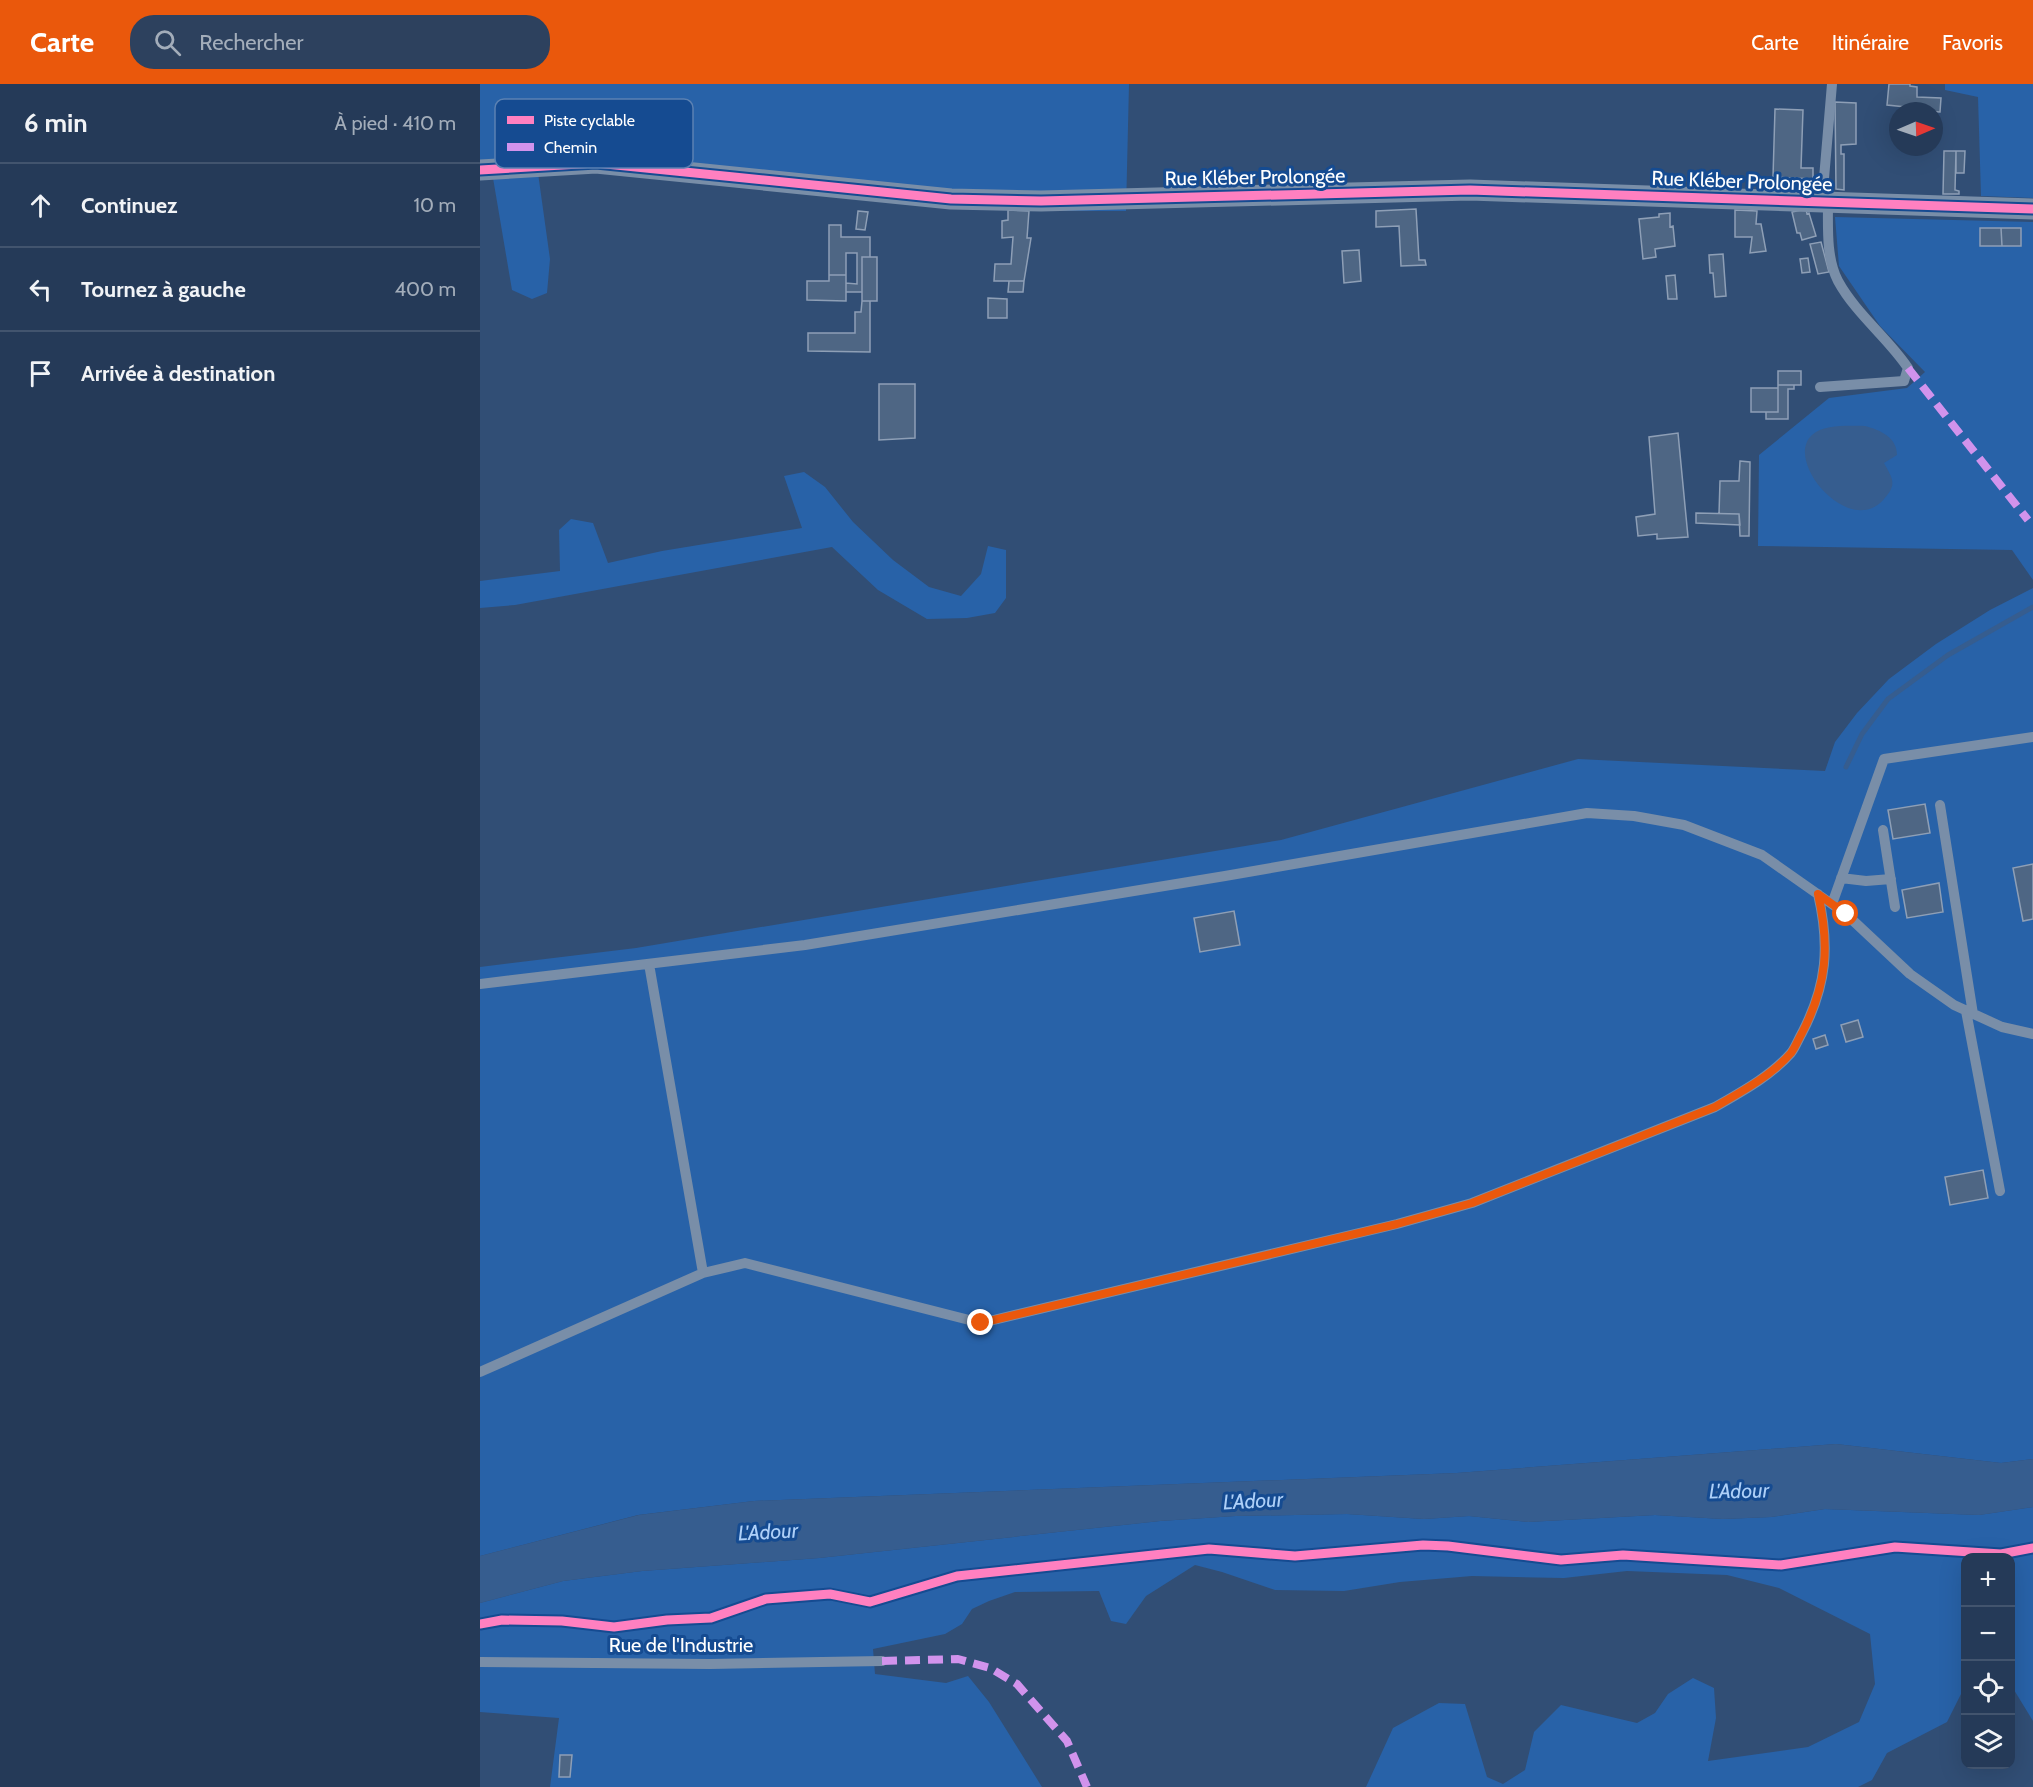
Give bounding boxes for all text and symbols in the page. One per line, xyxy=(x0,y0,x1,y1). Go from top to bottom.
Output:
search box xyxy=(130,15,550,69)
text: Carte xyxy=(30,25,94,59)
icon: search xyxy=(151,26,184,59)
text: Rechercher xyxy=(199,29,303,56)
text: Carte xyxy=(1751,30,1799,55)
text: Itinéraire xyxy=(1832,30,1909,55)
text: Favoris xyxy=(1942,30,2003,55)
legend xyxy=(495,99,693,168)
north arrow xyxy=(1889,102,1943,156)
text: 6 min xyxy=(24,107,88,139)
text: À pied · 410 m xyxy=(335,111,456,135)
text: Piste cyclable xyxy=(544,111,635,130)
text: Chemin xyxy=(544,138,597,157)
street label: Rue Kléber Prolongée xyxy=(1164,163,1346,191)
street label: Rue Kléber Prolongée xyxy=(1651,166,1833,196)
icon: ahead xyxy=(24,189,57,222)
text: Continuez xyxy=(81,192,178,219)
text: 10 m xyxy=(413,193,456,217)
icon: left xyxy=(24,273,57,306)
text: Tournez à gauche xyxy=(81,276,246,303)
text: 400 m xyxy=(394,277,456,301)
icon: arrive xyxy=(24,357,57,390)
text: Arrivée à destination xyxy=(81,360,275,387)
route start xyxy=(1832,900,1858,926)
route end xyxy=(967,1309,993,1335)
water label: L'Adour xyxy=(1709,1477,1771,1504)
water label: L'Adour xyxy=(1222,1486,1285,1515)
water label: L'Adour xyxy=(737,1517,800,1546)
map controls xyxy=(1961,1553,2015,1769)
button: + xyxy=(1961,1553,2015,1607)
button: − xyxy=(1961,1607,2015,1661)
street label: Rue de l'Industrie xyxy=(609,1633,753,1657)
button: locate xyxy=(1961,1661,2015,1715)
button: layers xyxy=(1961,1715,2015,1769)

